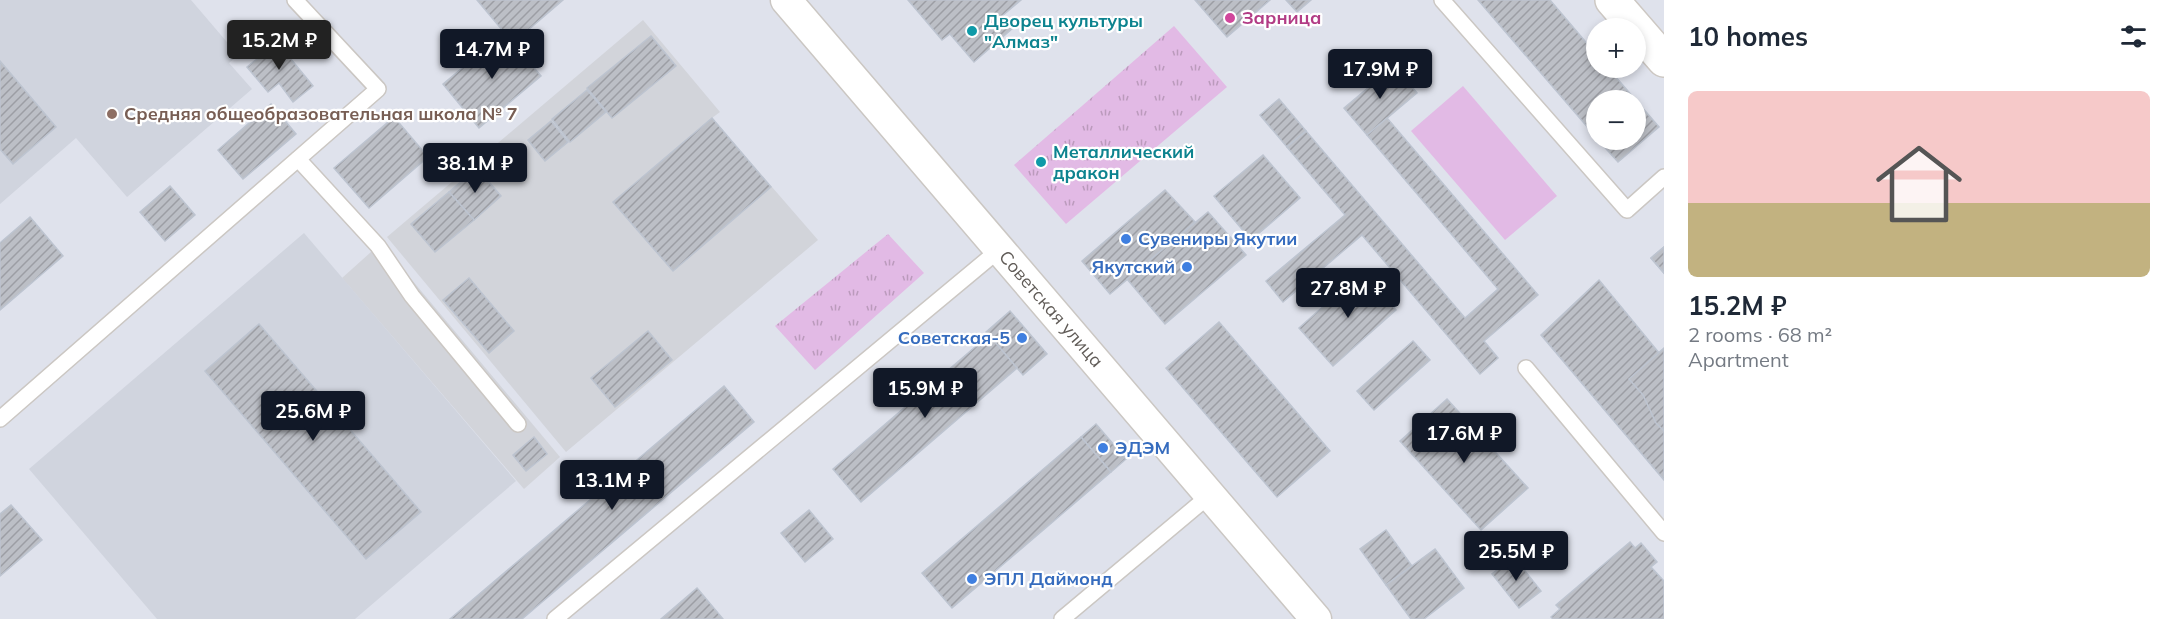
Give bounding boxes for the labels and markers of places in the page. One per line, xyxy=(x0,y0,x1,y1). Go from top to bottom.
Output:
place label: Зарница xyxy=(1242,6,1321,29)
place label: Дворец культуры "Алмаз" xyxy=(984,9,1143,53)
marker: Зарница xyxy=(1223,11,1237,25)
pin: 15.2M ₽ xyxy=(224,20,334,71)
marker: Дворец культуры "Алмаз" xyxy=(965,24,979,38)
pin: 14.7M ₽ xyxy=(437,29,547,80)
pin: 17.9M ₽ xyxy=(1325,49,1435,100)
place label: Cредняя общеобразовательная школа № 7 xyxy=(124,102,518,125)
marker: Cредняя общеобразовательная школа № 7 xyxy=(105,107,119,121)
place label: Металлический дракон xyxy=(1053,140,1194,184)
pin: 38.1M ₽ xyxy=(420,143,530,194)
marker: Металлический дракон xyxy=(1034,155,1048,169)
place label: Сувениры Якутии xyxy=(1138,227,1297,250)
marker: Сувениры Якутии xyxy=(1119,232,1133,246)
place label: Якутский xyxy=(1092,255,1175,278)
marker: Якутский xyxy=(1180,260,1194,274)
pin: 27.8M ₽ xyxy=(1293,268,1403,319)
place label: Советская-5 xyxy=(898,326,1010,349)
marker: Советская-5 xyxy=(1015,331,1029,345)
pin: 15.9M ₽ xyxy=(870,368,980,419)
pin: 25.6M ₽ xyxy=(258,391,368,442)
pin: 17.6M ₽ xyxy=(1409,413,1519,464)
place label: ЭДЭМ xyxy=(1115,436,1170,459)
marker: ЭДЭМ xyxy=(1096,441,1110,455)
pin: 13.1M ₽ xyxy=(557,460,667,511)
pin: 25.5M ₽ xyxy=(1461,531,1571,582)
place label: ЭПЛ Даймонд xyxy=(984,567,1113,590)
marker: ЭПЛ Даймонд xyxy=(965,572,979,586)

